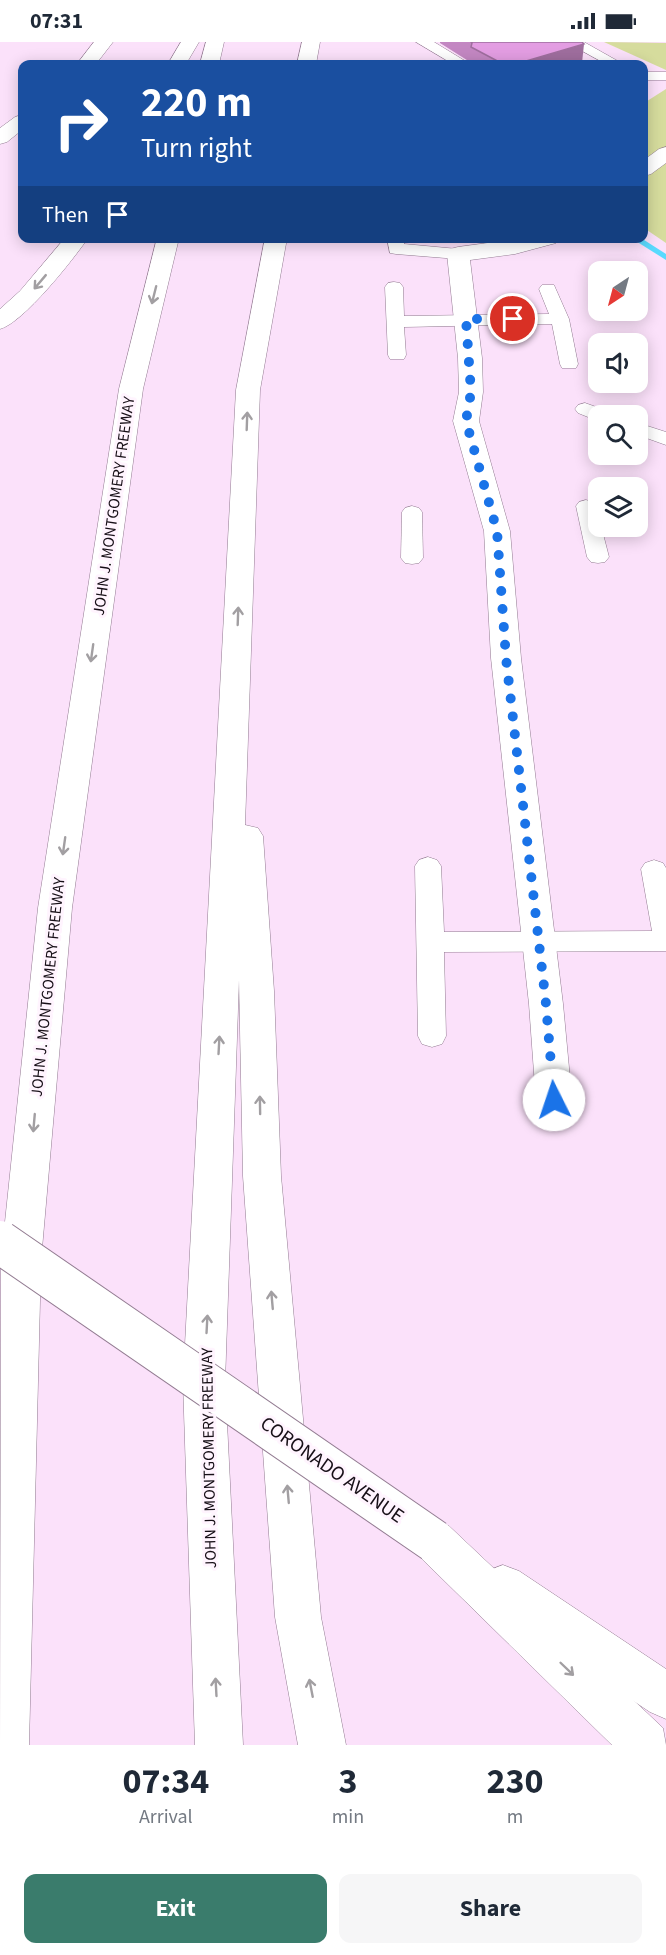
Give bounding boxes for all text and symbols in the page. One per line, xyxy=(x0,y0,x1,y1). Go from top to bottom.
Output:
text: 07:31 xyxy=(30,5,83,37)
text: 220 m xyxy=(141,73,252,133)
icon: right xyxy=(42,84,120,162)
text: Turn right xyxy=(141,129,252,168)
icon: arrive xyxy=(101,198,134,231)
text: Then xyxy=(42,199,89,231)
north arrow xyxy=(588,261,648,321)
map controls xyxy=(588,261,648,537)
one-way arrow xyxy=(33,274,47,289)
one-way arrow xyxy=(147,286,159,305)
pin xyxy=(487,293,538,344)
icon: arrive xyxy=(496,302,529,335)
button: sound xyxy=(588,333,648,393)
street label: JOHN J. MONTGOMERY FREEWAY xyxy=(88,395,140,617)
button: search xyxy=(588,405,648,465)
one-way arrow xyxy=(241,411,252,431)
button: layers xyxy=(588,477,648,537)
one-way arrow xyxy=(233,606,244,626)
one-way arrow xyxy=(87,642,98,662)
one-way arrow xyxy=(58,835,69,855)
street label: JOHN J. MONTGOMERY FREEWAY xyxy=(26,876,71,1098)
one-way arrow xyxy=(214,1036,225,1056)
position arrow xyxy=(522,1068,586,1132)
one-way arrow xyxy=(254,1096,266,1116)
one-way arrow xyxy=(28,1113,39,1133)
one-way arrow xyxy=(266,1290,277,1310)
one-way arrow xyxy=(201,1314,212,1334)
street label: JOHN J. MONTGOMERY FREEWAY xyxy=(196,1347,222,1568)
street label: CORONADO AVENUE xyxy=(254,1410,410,1530)
one-way arrow xyxy=(282,1485,293,1505)
one-way arrow xyxy=(560,1662,575,1676)
one-way arrow xyxy=(210,1677,222,1697)
one-way arrow xyxy=(306,1678,317,1698)
text: 07:34 xyxy=(122,1756,209,1807)
text: 3 xyxy=(338,1756,357,1807)
text: 230 xyxy=(487,1756,544,1807)
text: Arrival xyxy=(139,1803,193,1831)
text: min xyxy=(332,1803,364,1831)
text: m xyxy=(507,1803,523,1831)
button: Exit xyxy=(24,1874,327,1943)
button: Share xyxy=(339,1874,642,1943)

